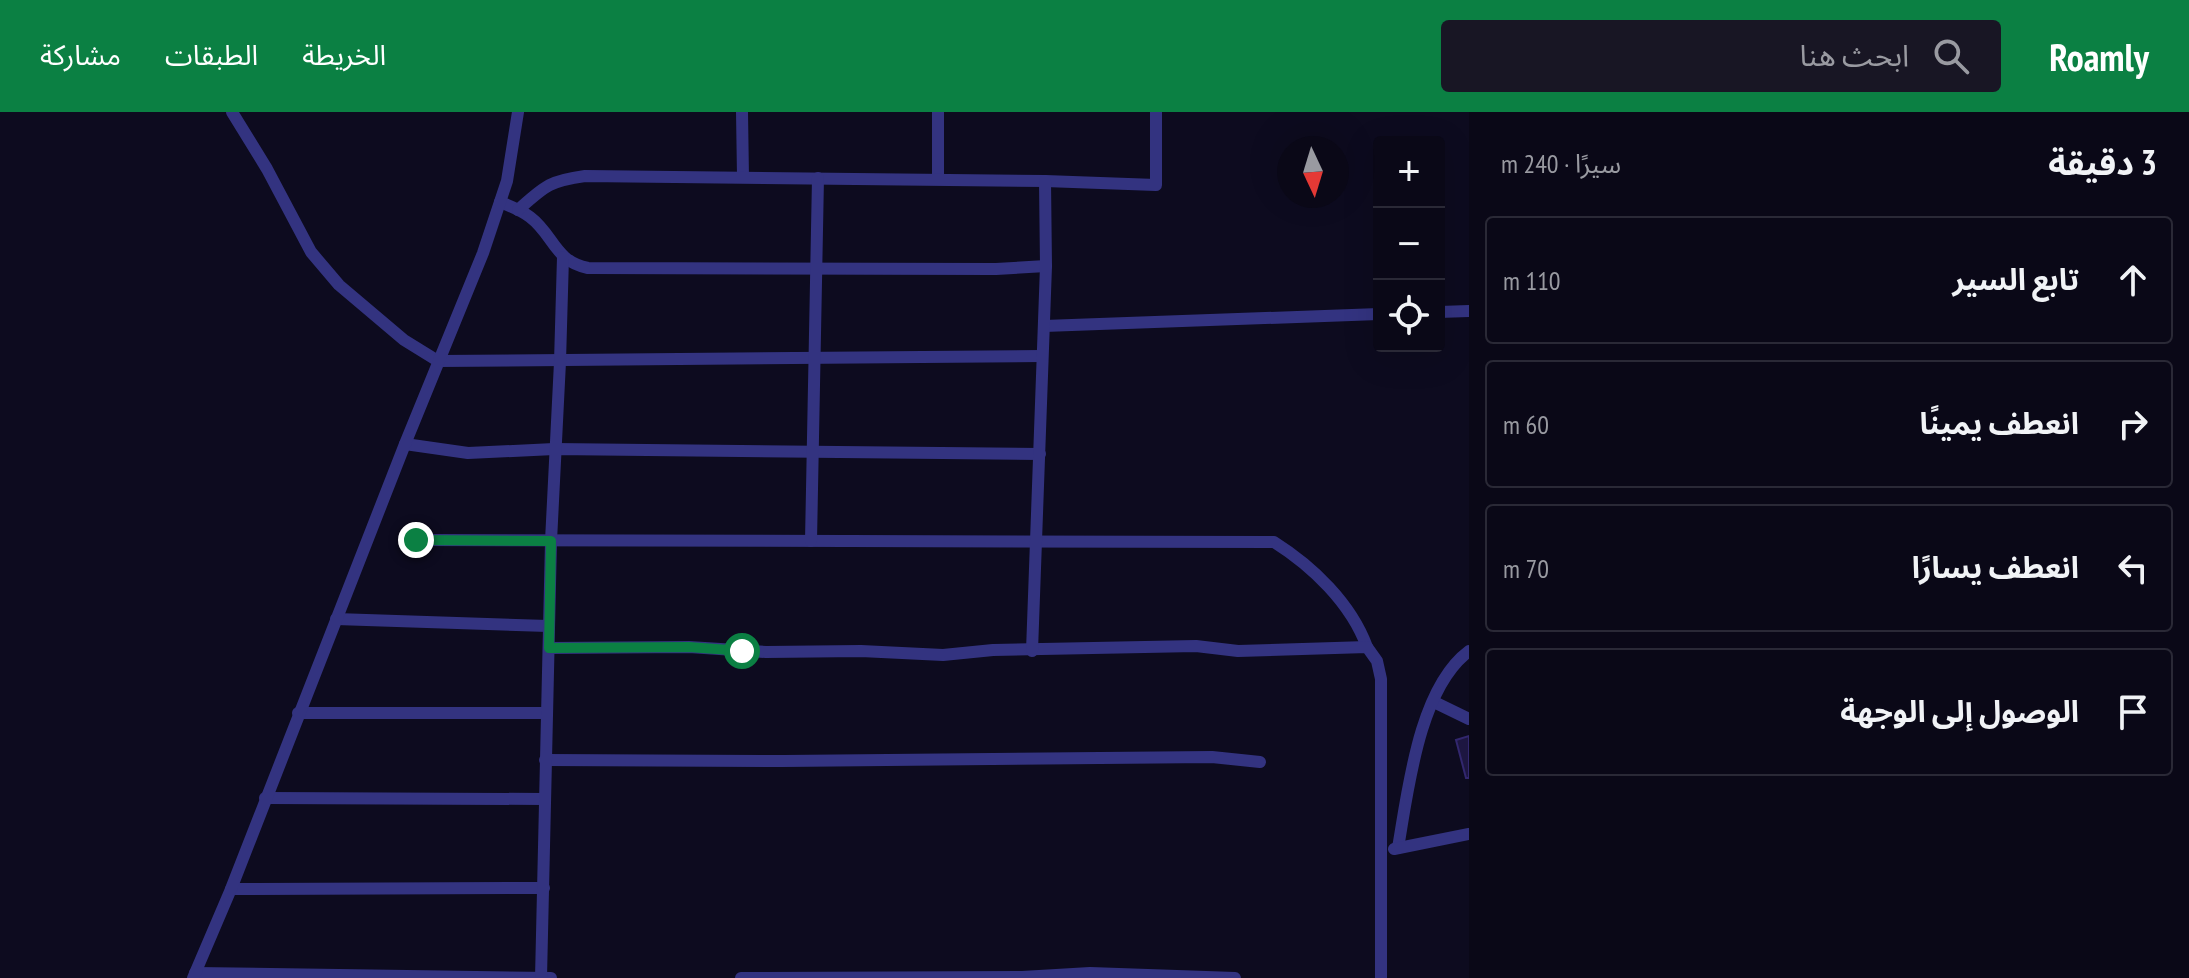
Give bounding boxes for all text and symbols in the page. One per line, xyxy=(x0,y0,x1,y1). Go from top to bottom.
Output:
search box xyxy=(1441,20,2001,92)
text: Roamly xyxy=(2049,32,2149,81)
icon: search xyxy=(1929,34,1973,78)
text: ابحث هنا xyxy=(1799,35,1909,74)
text: مشاركة xyxy=(40,36,121,73)
text: الطبقات xyxy=(165,36,258,73)
text: الخريطة xyxy=(302,36,386,73)
north arrow xyxy=(1277,136,1349,208)
map controls xyxy=(1373,136,1445,352)
button: + xyxy=(1373,136,1445,208)
text: 3 دقيقة xyxy=(2048,140,2157,184)
text: سيرًا · 240 m xyxy=(1501,147,1621,180)
button: − xyxy=(1373,208,1445,280)
icon: ahead xyxy=(2111,258,2155,302)
text: تابع السير xyxy=(1952,259,2079,298)
text: 110 m xyxy=(1503,264,1561,297)
button: locate xyxy=(1373,280,1445,352)
icon: right xyxy=(2111,402,2155,446)
text: انعطف يمينًا xyxy=(1919,403,2079,442)
text: 60 m xyxy=(1503,408,1549,441)
route end xyxy=(398,522,434,558)
icon: left xyxy=(2111,546,2155,590)
text: انعطف يسارًا xyxy=(1912,547,2079,586)
text: 70 m xyxy=(1503,552,1549,585)
route start xyxy=(724,633,760,669)
icon: arrive xyxy=(2111,690,2155,734)
text: الوصول إلى الوجهة xyxy=(1840,691,2079,730)

